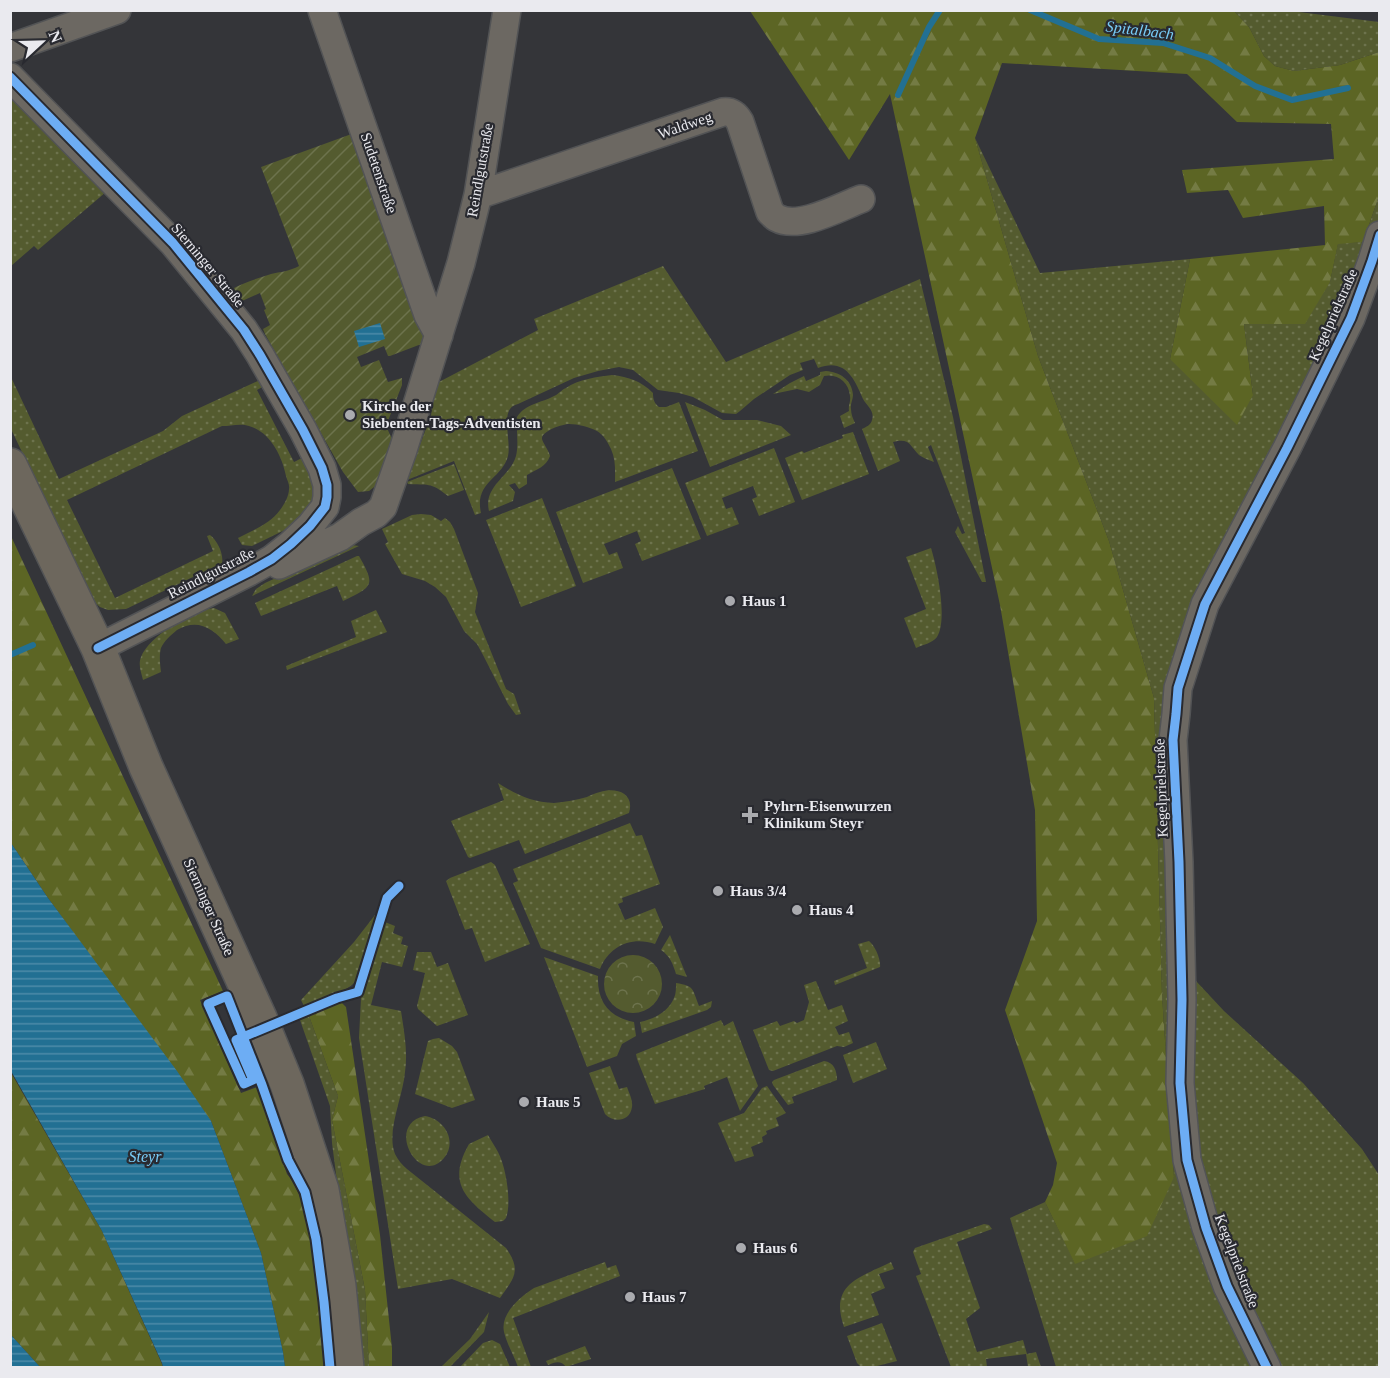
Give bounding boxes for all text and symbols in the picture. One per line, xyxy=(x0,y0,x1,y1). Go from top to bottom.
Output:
north arrow xyxy=(12,12,72,72)
water label: Spitalbach xyxy=(1105,17,1175,44)
text: N xyxy=(45,28,66,46)
street label: Waldweg xyxy=(656,108,715,142)
street label: Reindlgutstraße xyxy=(464,122,496,218)
street label: Sudetenstraße xyxy=(358,131,400,216)
street label: Sierninger Straße xyxy=(168,220,248,310)
street label: Kegelprielstraße xyxy=(1306,266,1361,364)
place label: Kirche der Siebenten-Tags-Adventisten xyxy=(362,398,541,431)
marker: Kirche der Siebenten-Tags-Adventisten xyxy=(343,408,357,422)
street label: Reindlgutstraße xyxy=(165,544,257,602)
place label: Haus 1 xyxy=(742,593,787,609)
marker: Haus 1 xyxy=(723,594,737,608)
street label: Kegelprielstraße xyxy=(1151,738,1171,838)
place label: Pyhrn-Eisenwurzen Klinikum Steyr xyxy=(764,798,892,831)
marker: Pyhrn-Eisenwurzen Klinikum Steyr xyxy=(741,806,759,824)
street label: Sierninger Straße xyxy=(180,856,238,958)
place label: Haus 3/4 xyxy=(730,883,787,899)
marker: Haus 3/4 xyxy=(711,884,725,898)
place label: Haus 4 xyxy=(809,902,854,918)
marker: Haus 4 xyxy=(790,903,804,917)
place label: Haus 5 xyxy=(536,1094,581,1110)
marker: Haus 5 xyxy=(517,1095,531,1109)
water label: Steyr xyxy=(129,1148,162,1166)
street label: Kegelprielstraße xyxy=(1212,1212,1262,1310)
place label: Haus 6 xyxy=(753,1240,798,1256)
marker: Haus 6 xyxy=(734,1241,748,1255)
place label: Haus 7 xyxy=(642,1289,687,1305)
marker: Haus 7 xyxy=(623,1290,637,1304)

